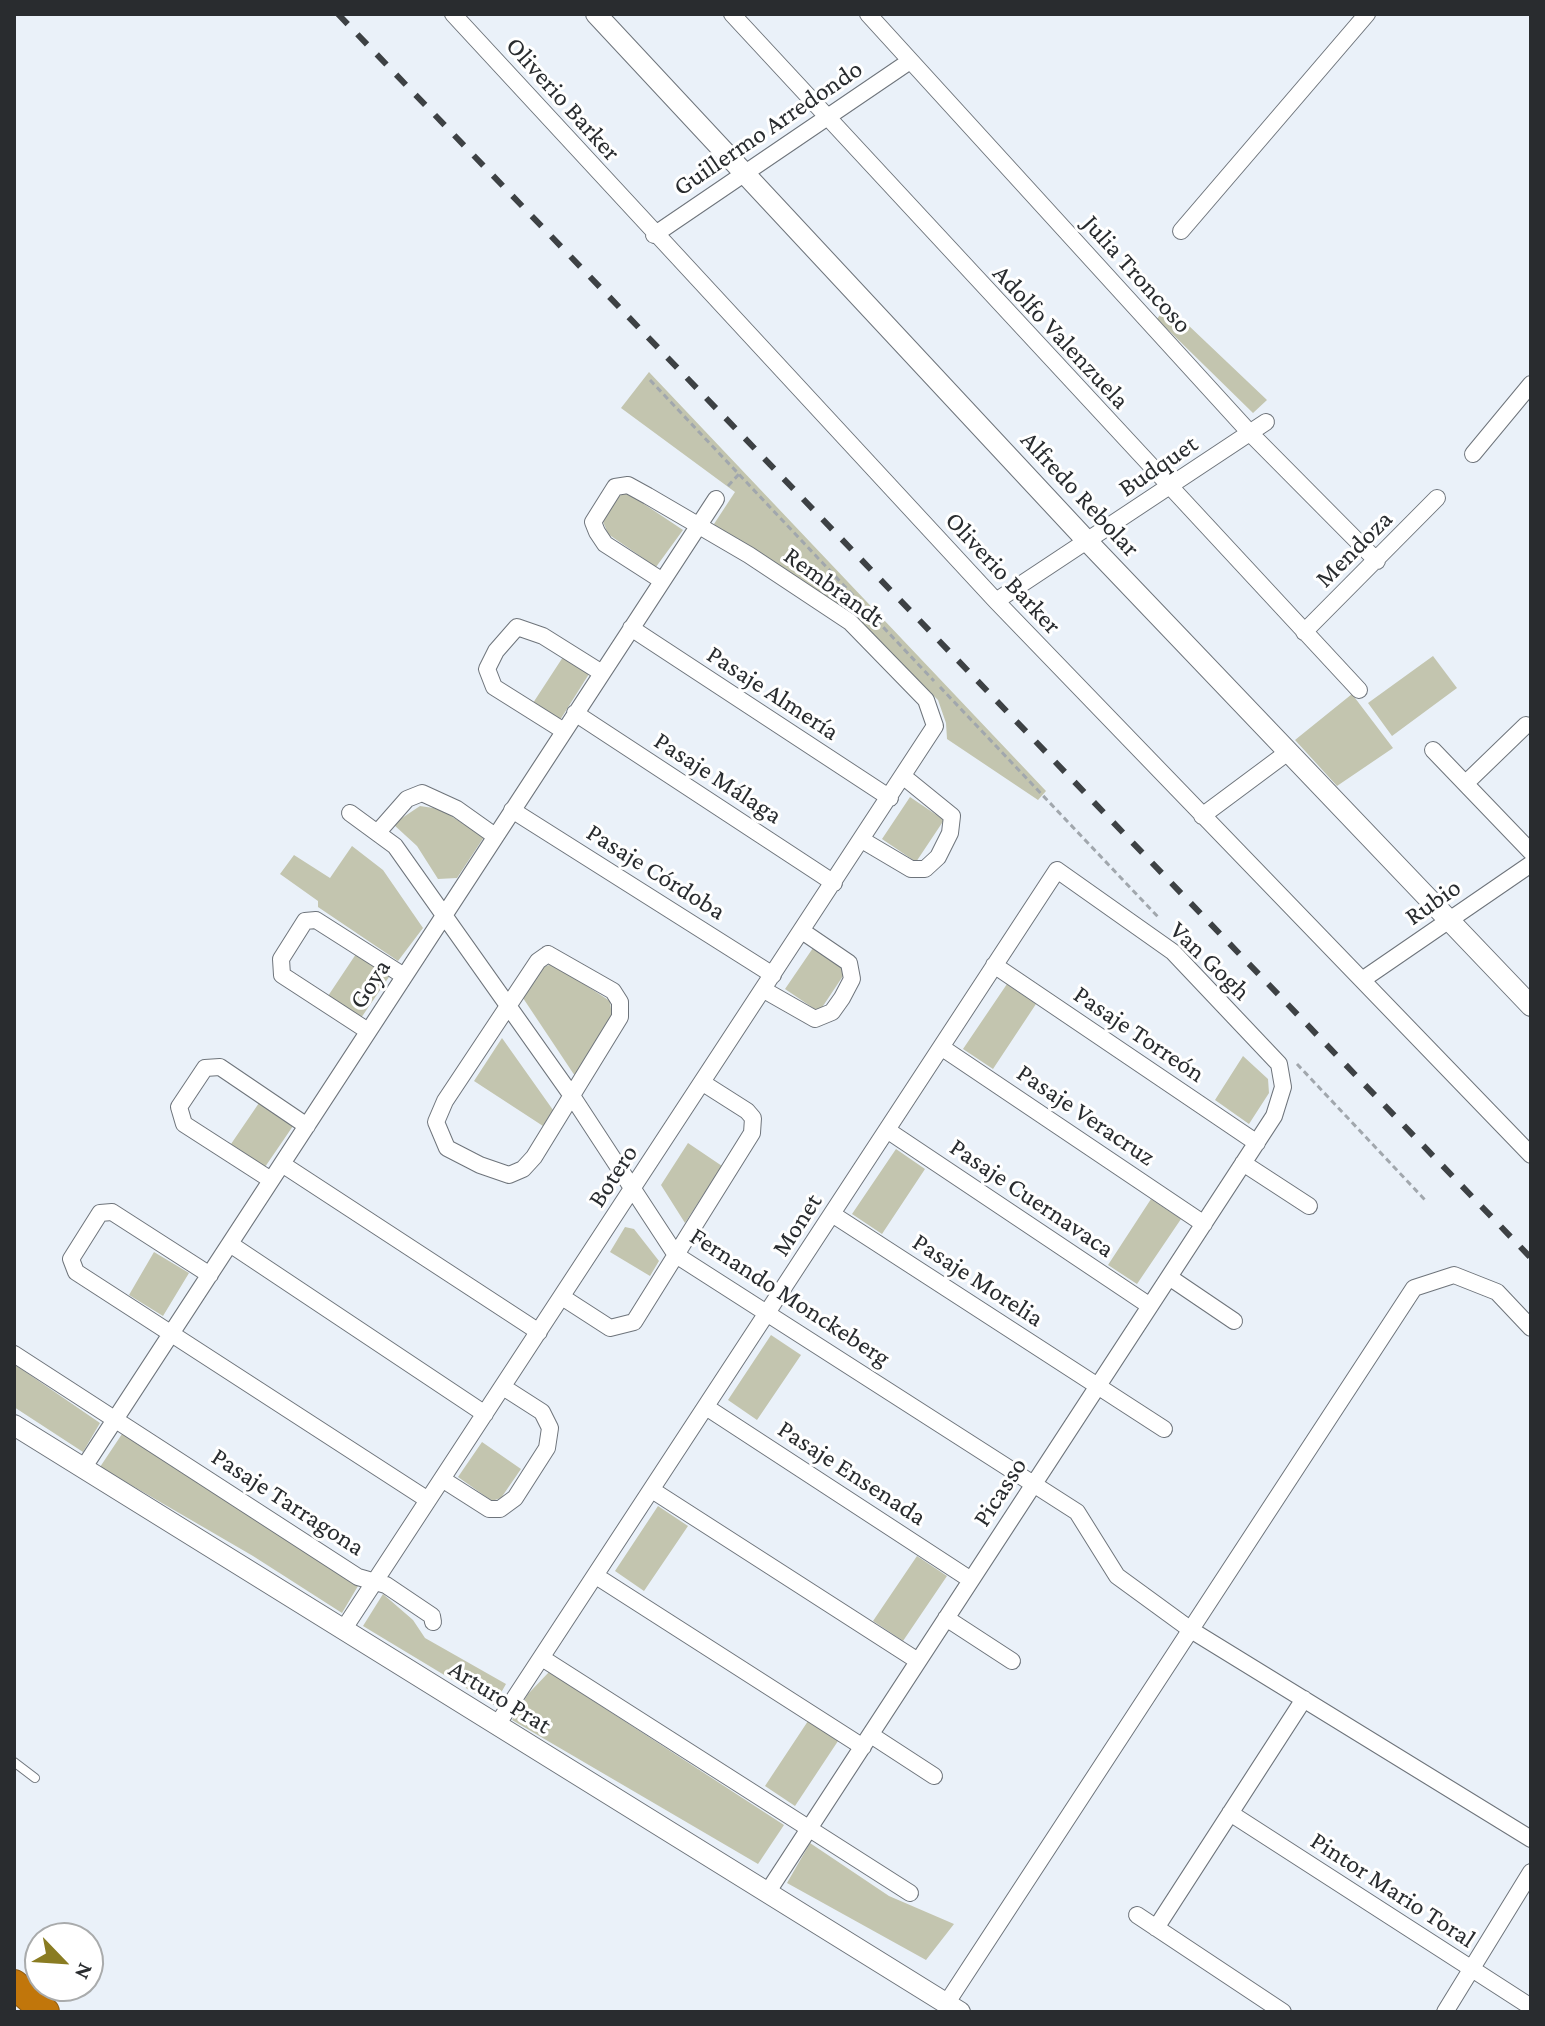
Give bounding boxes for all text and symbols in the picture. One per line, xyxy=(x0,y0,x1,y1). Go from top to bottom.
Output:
street label: Oliverio Barker xyxy=(499,30,627,168)
street label: Guillermo Arredondo xyxy=(668,53,868,203)
street label: Julia Troncoso xyxy=(1076,208,1198,340)
street label: Adolfo Valenzuela xyxy=(986,258,1136,416)
street label: Alfredo Rebolar xyxy=(1014,425,1146,563)
street label: Budquet xyxy=(1112,428,1204,504)
street label: Mendoza xyxy=(1309,504,1399,594)
street label: Oliverio Barker xyxy=(938,505,1068,641)
street label: Rembrandt xyxy=(778,540,890,634)
street label: Pasaje Almería xyxy=(701,639,845,747)
street label: Pasaje Málaga xyxy=(648,725,788,831)
street label: Pasaje Córdoba xyxy=(581,817,731,927)
street label: Rubio xyxy=(1399,872,1467,932)
street label: Van Gogh xyxy=(1163,915,1257,1007)
street label: Goya xyxy=(342,953,398,1015)
street label: Pasaje Torreón xyxy=(1067,979,1211,1089)
street label: Pasaje Veracruz xyxy=(1011,1057,1161,1173)
street label: Pasaje Cuernavaca xyxy=(944,1131,1120,1265)
street label: Botero xyxy=(581,1139,645,1213)
street label: Monet xyxy=(765,1188,829,1262)
street label: Fernando Monckeberg xyxy=(684,1220,896,1374)
street label: Pasaje Morelia xyxy=(907,1226,1049,1334)
street label: Pasaje Ensenada xyxy=(772,1413,932,1533)
street label: Pasaje Tarragona xyxy=(206,1441,370,1563)
street label: Picasso xyxy=(966,1452,1034,1532)
street label: Arturo Prat xyxy=(443,1653,557,1741)
street label: Pintor Mario Toral xyxy=(1305,1825,1481,1955)
north arrow xyxy=(24,1922,104,2002)
text: N xyxy=(70,1959,99,1984)

